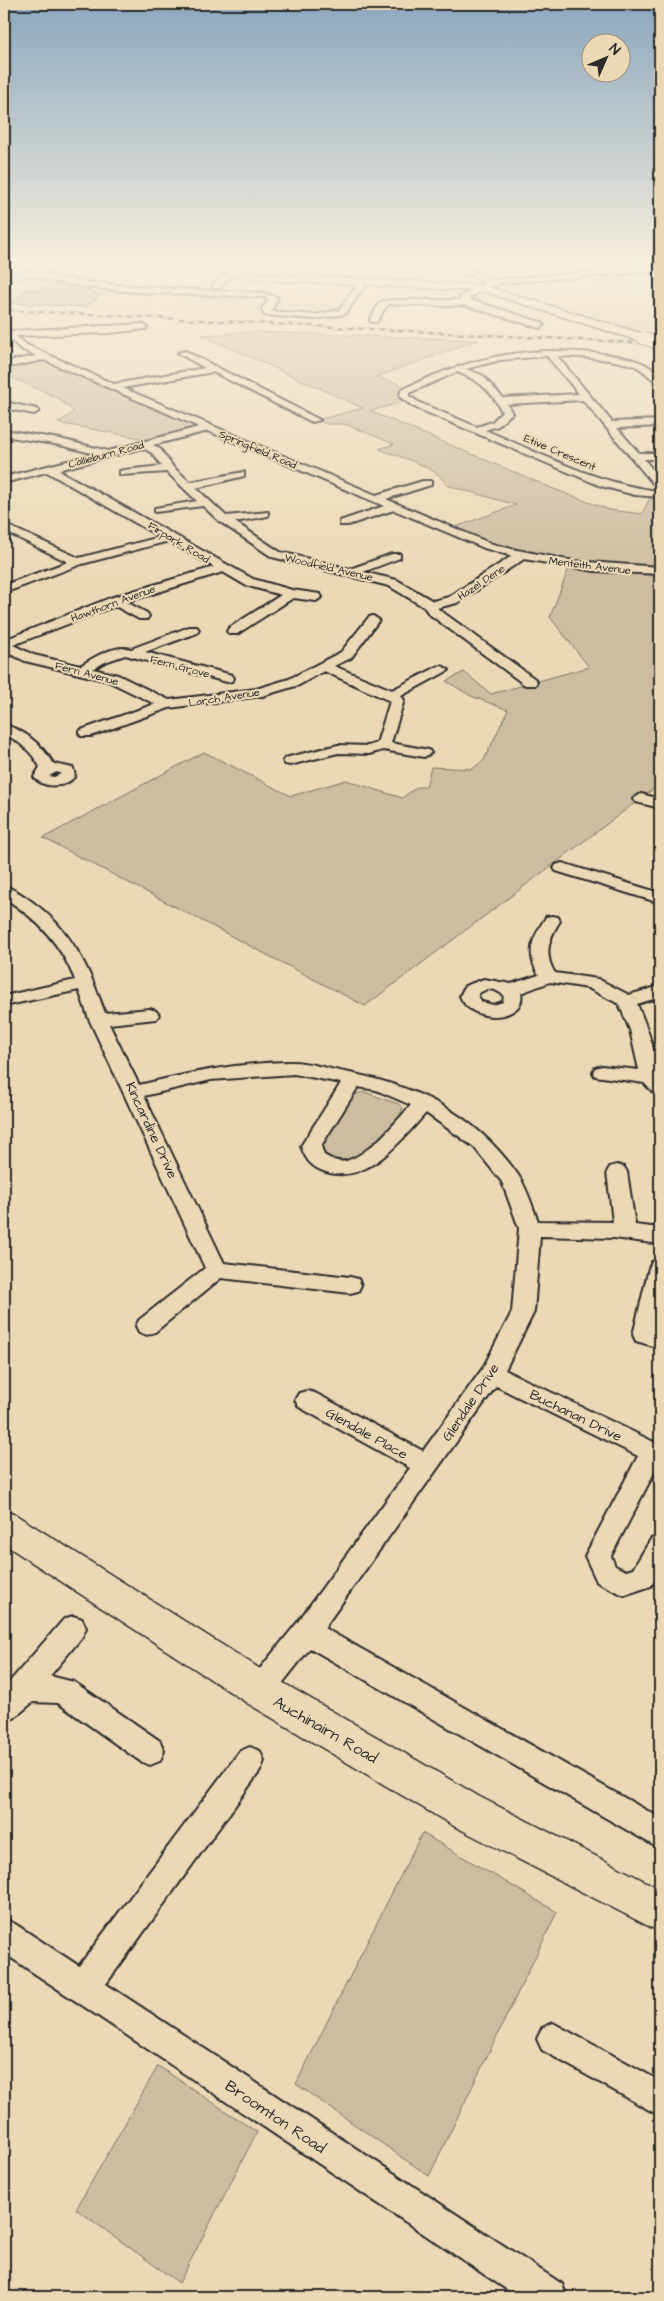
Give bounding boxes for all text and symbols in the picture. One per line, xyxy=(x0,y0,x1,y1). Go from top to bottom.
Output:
north arrow xyxy=(582,32,632,82)
text: N xyxy=(604,39,625,60)
street label: Springfield Road xyxy=(216,426,299,474)
street label: Etive Crescent xyxy=(521,431,599,475)
street label: Callieburn Road xyxy=(67,437,146,472)
street label: Firpark Road xyxy=(145,518,213,567)
street label: Woodfield Avenue xyxy=(283,550,374,585)
street label: Menteith Avenue xyxy=(548,553,632,578)
street label: Hazel Dene xyxy=(455,561,508,604)
street label: Hawthorn Avenue xyxy=(69,581,158,626)
street label: Fern Grove xyxy=(148,651,211,682)
street label: Fern Avenue xyxy=(53,658,120,689)
street label: Larch Avenue xyxy=(187,684,261,711)
street label: Kincardine Drive xyxy=(120,1079,182,1182)
street label: Glendale Drive xyxy=(437,1359,504,1445)
street label: Buchanan Drive xyxy=(526,1385,625,1447)
street label: Glendale Place xyxy=(322,1403,411,1465)
street label: Auchinairn Road xyxy=(269,1691,382,1769)
street label: Broomton Road xyxy=(221,2075,330,2159)

